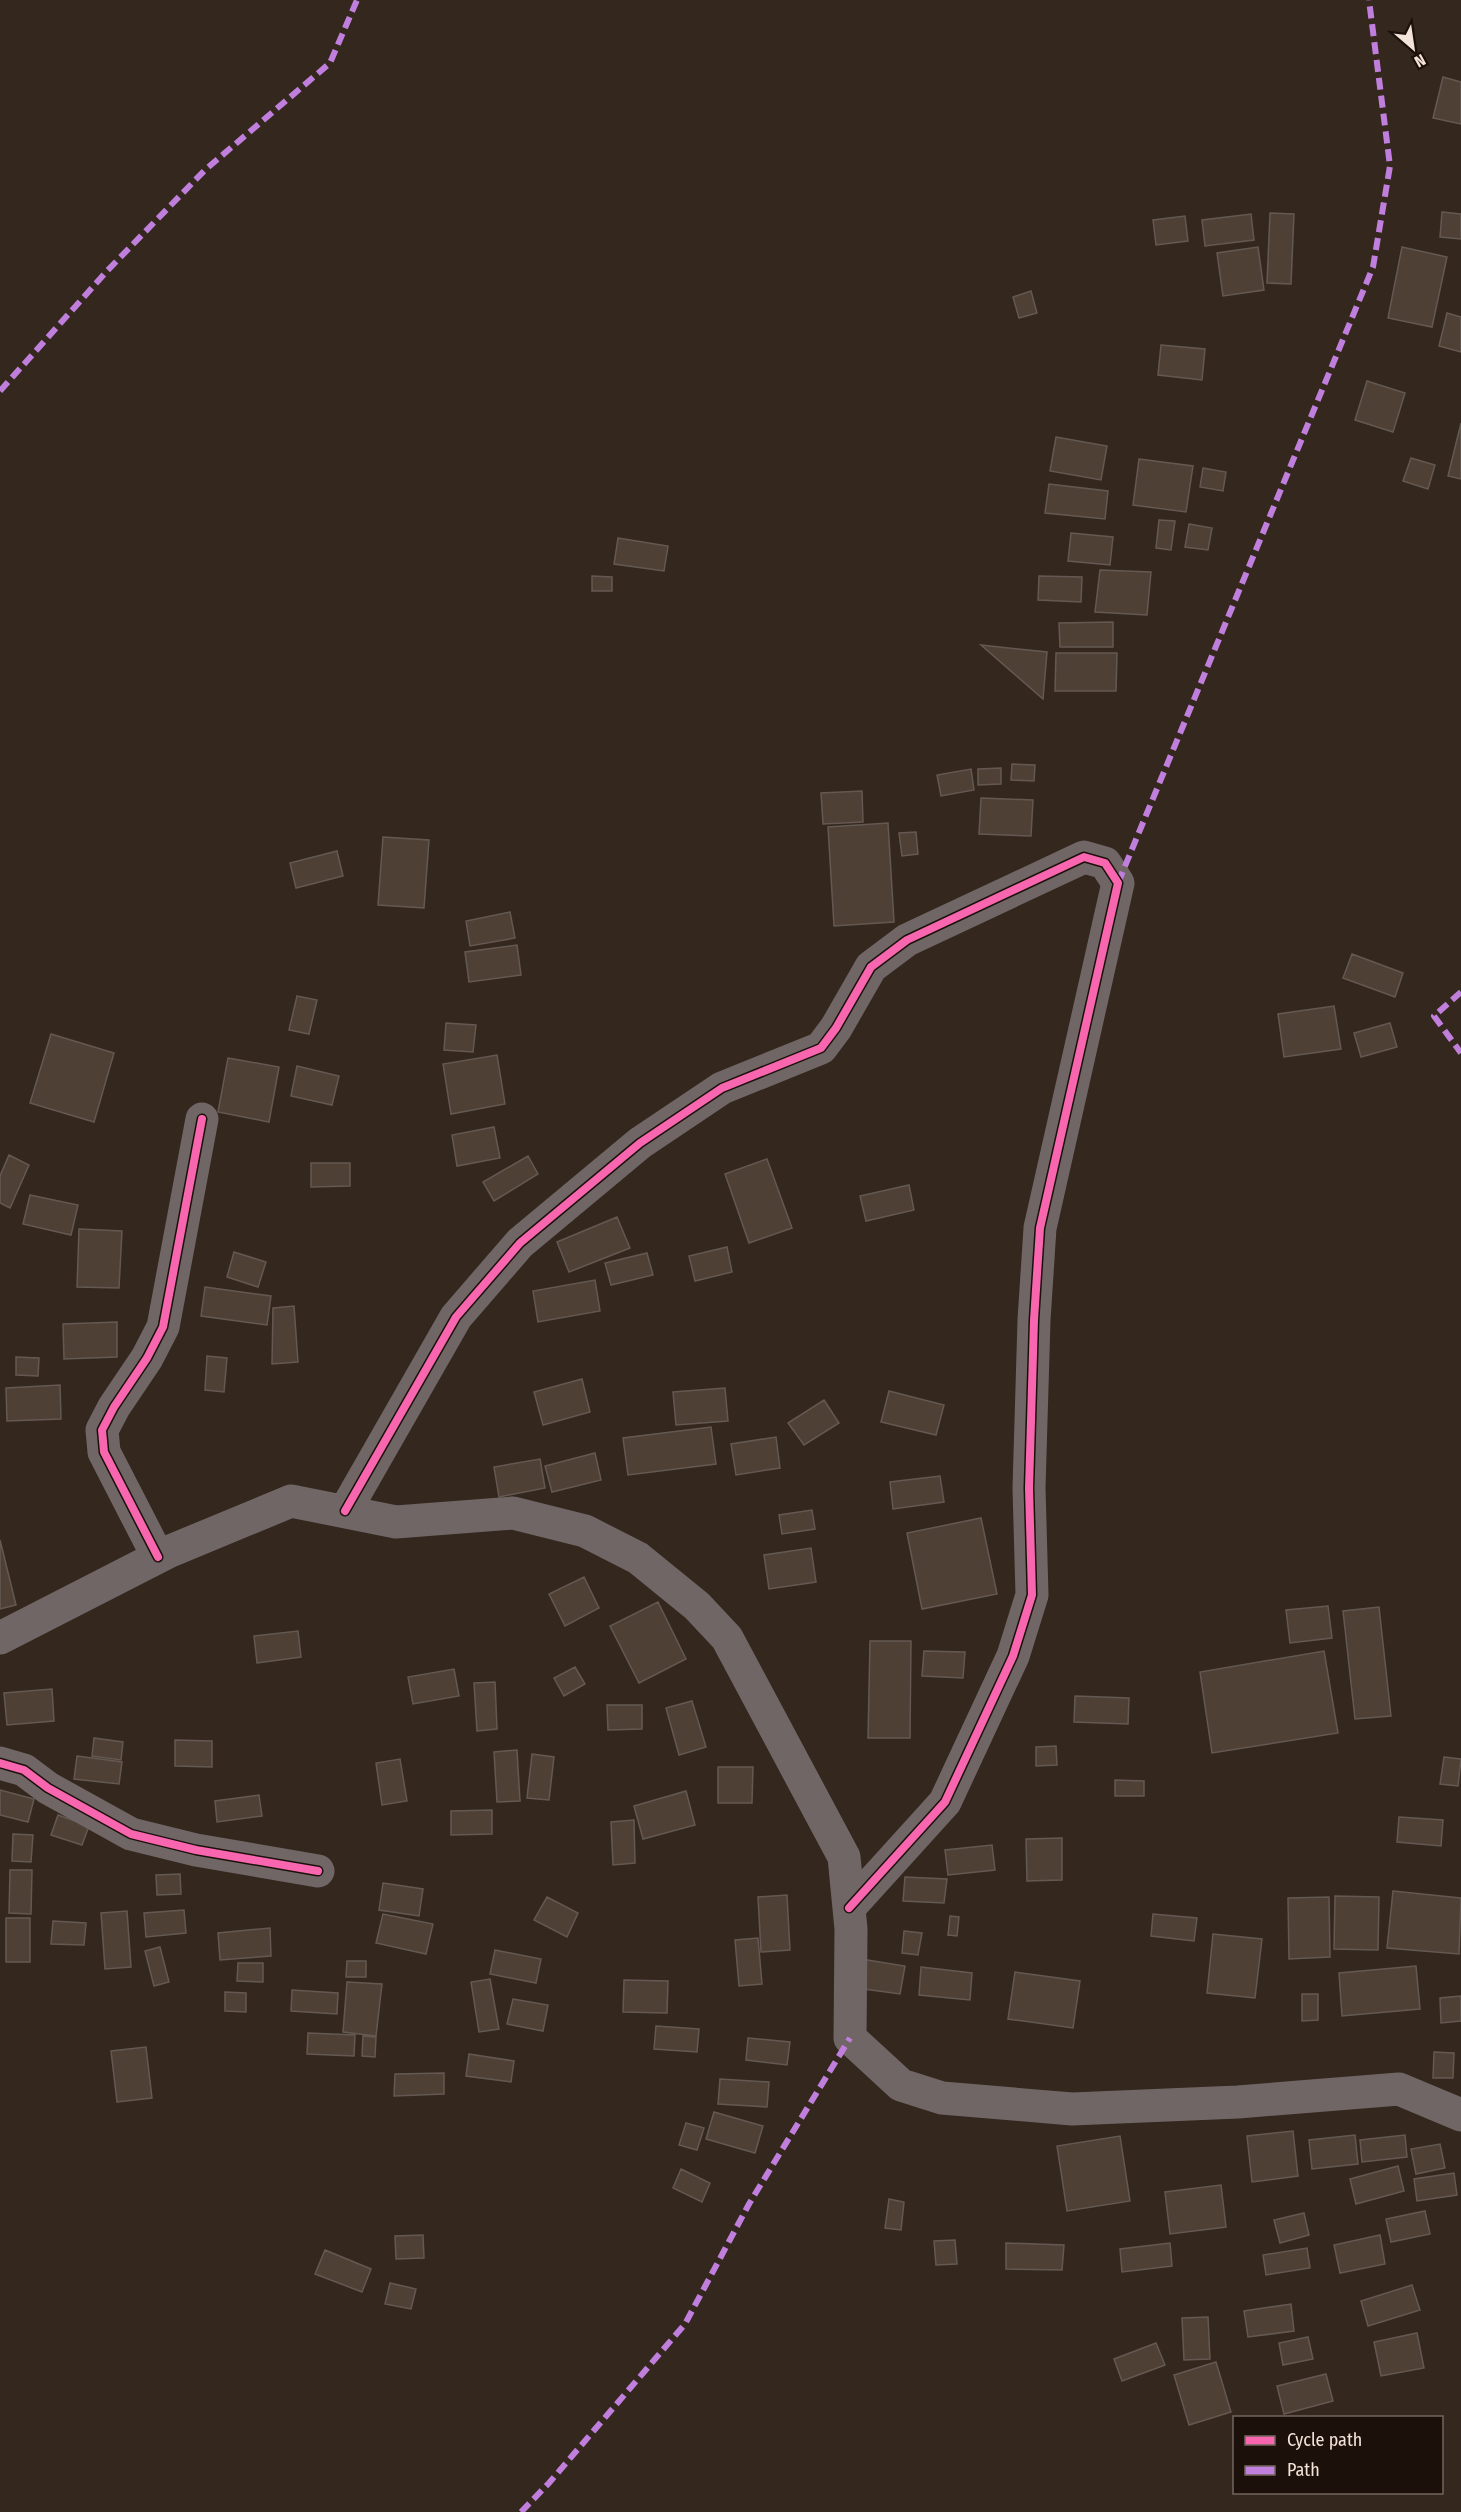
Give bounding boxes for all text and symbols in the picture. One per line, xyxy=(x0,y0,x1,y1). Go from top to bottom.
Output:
north arrow xyxy=(1383,18,1443,78)
text: N xyxy=(1411,50,1429,71)
legend xyxy=(1233,2416,1443,2494)
text: Cycle path xyxy=(1287,2429,1362,2451)
text: Path xyxy=(1287,2459,1320,2481)

